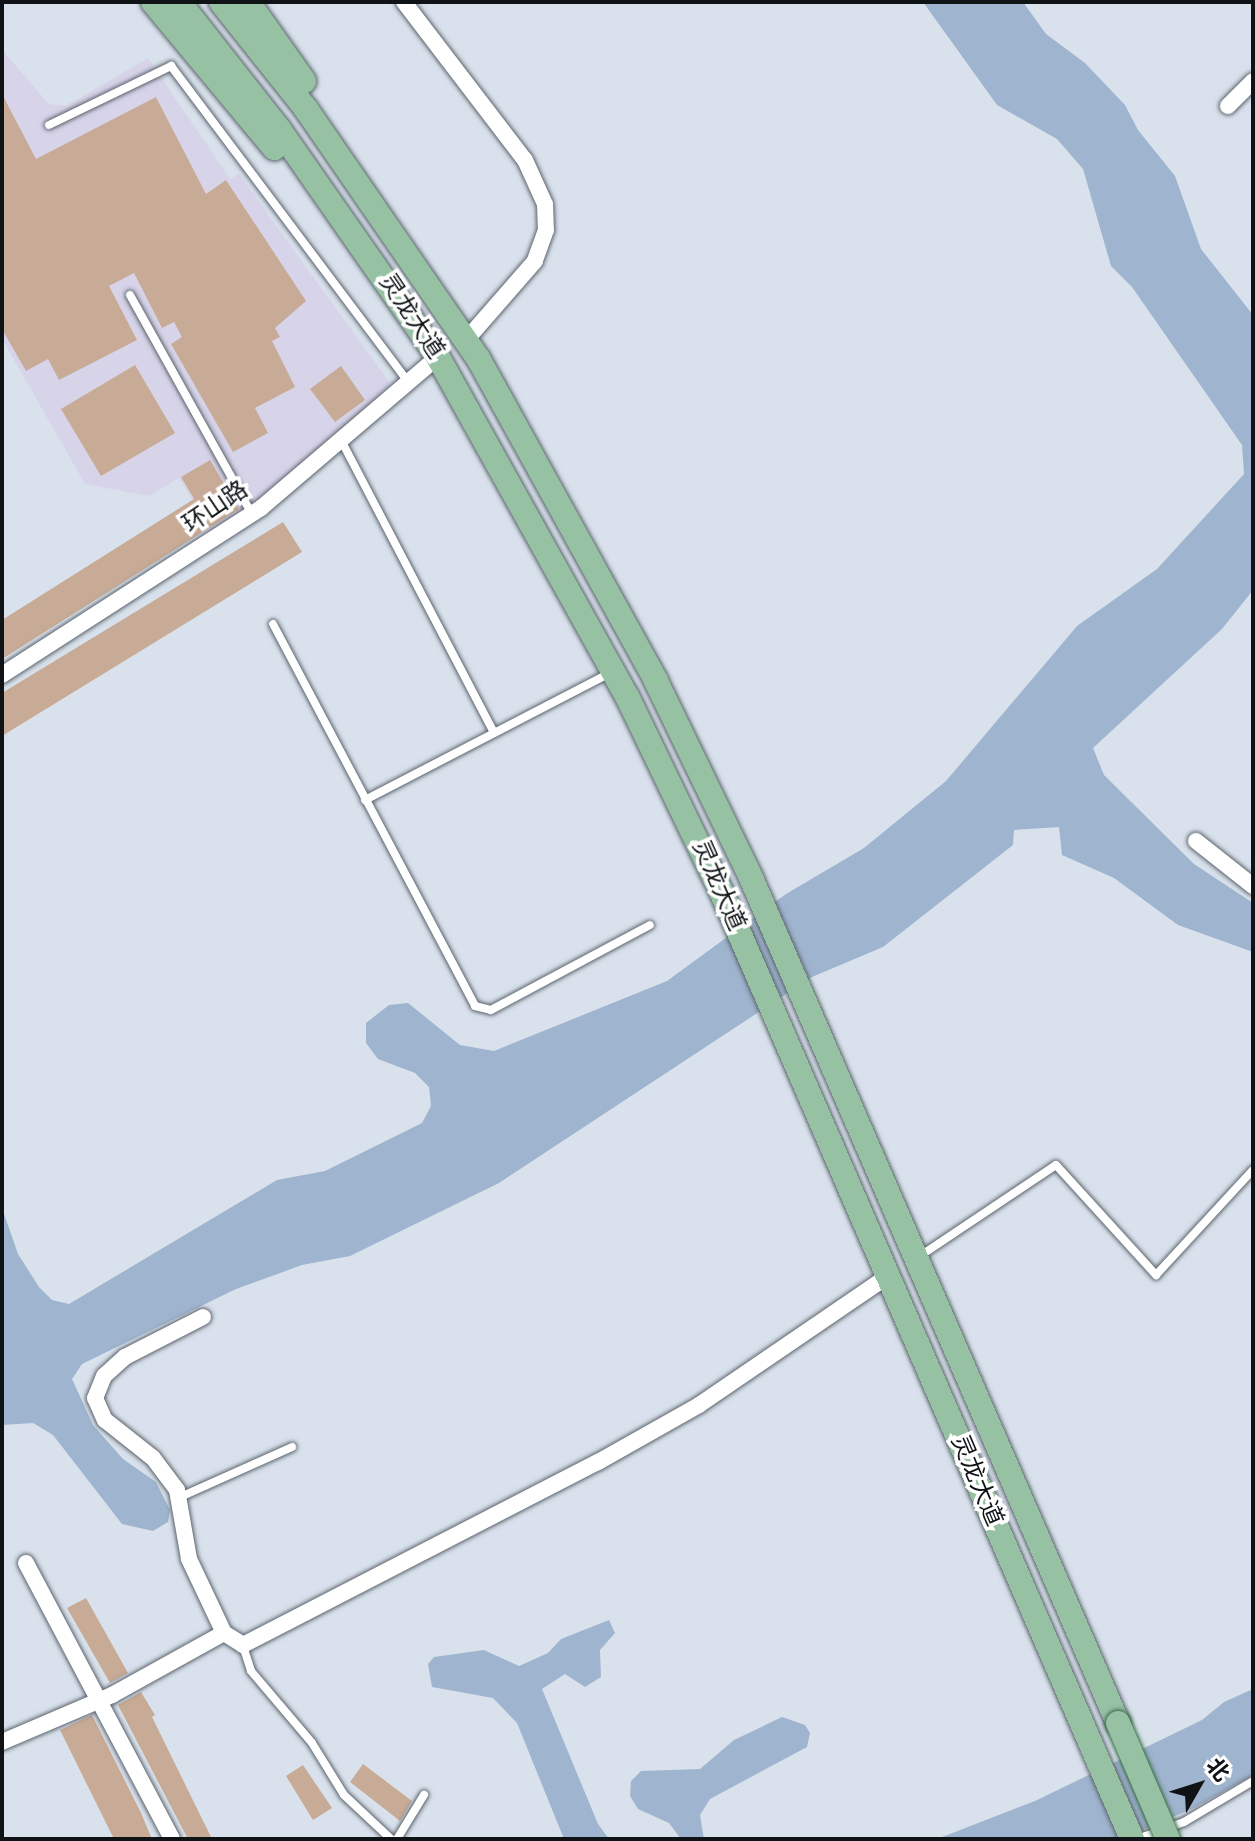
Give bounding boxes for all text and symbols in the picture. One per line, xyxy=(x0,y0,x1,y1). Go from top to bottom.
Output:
street label: 灵龙大道 xyxy=(372,269,450,365)
street label: 环山路 xyxy=(178,476,254,540)
street label: 灵龙大道 xyxy=(685,836,751,936)
street label: 灵龙大道 xyxy=(944,1431,1008,1531)
north arrow xyxy=(1159,1745,1239,1825)
text: 北 xyxy=(1202,1754,1233,1785)

